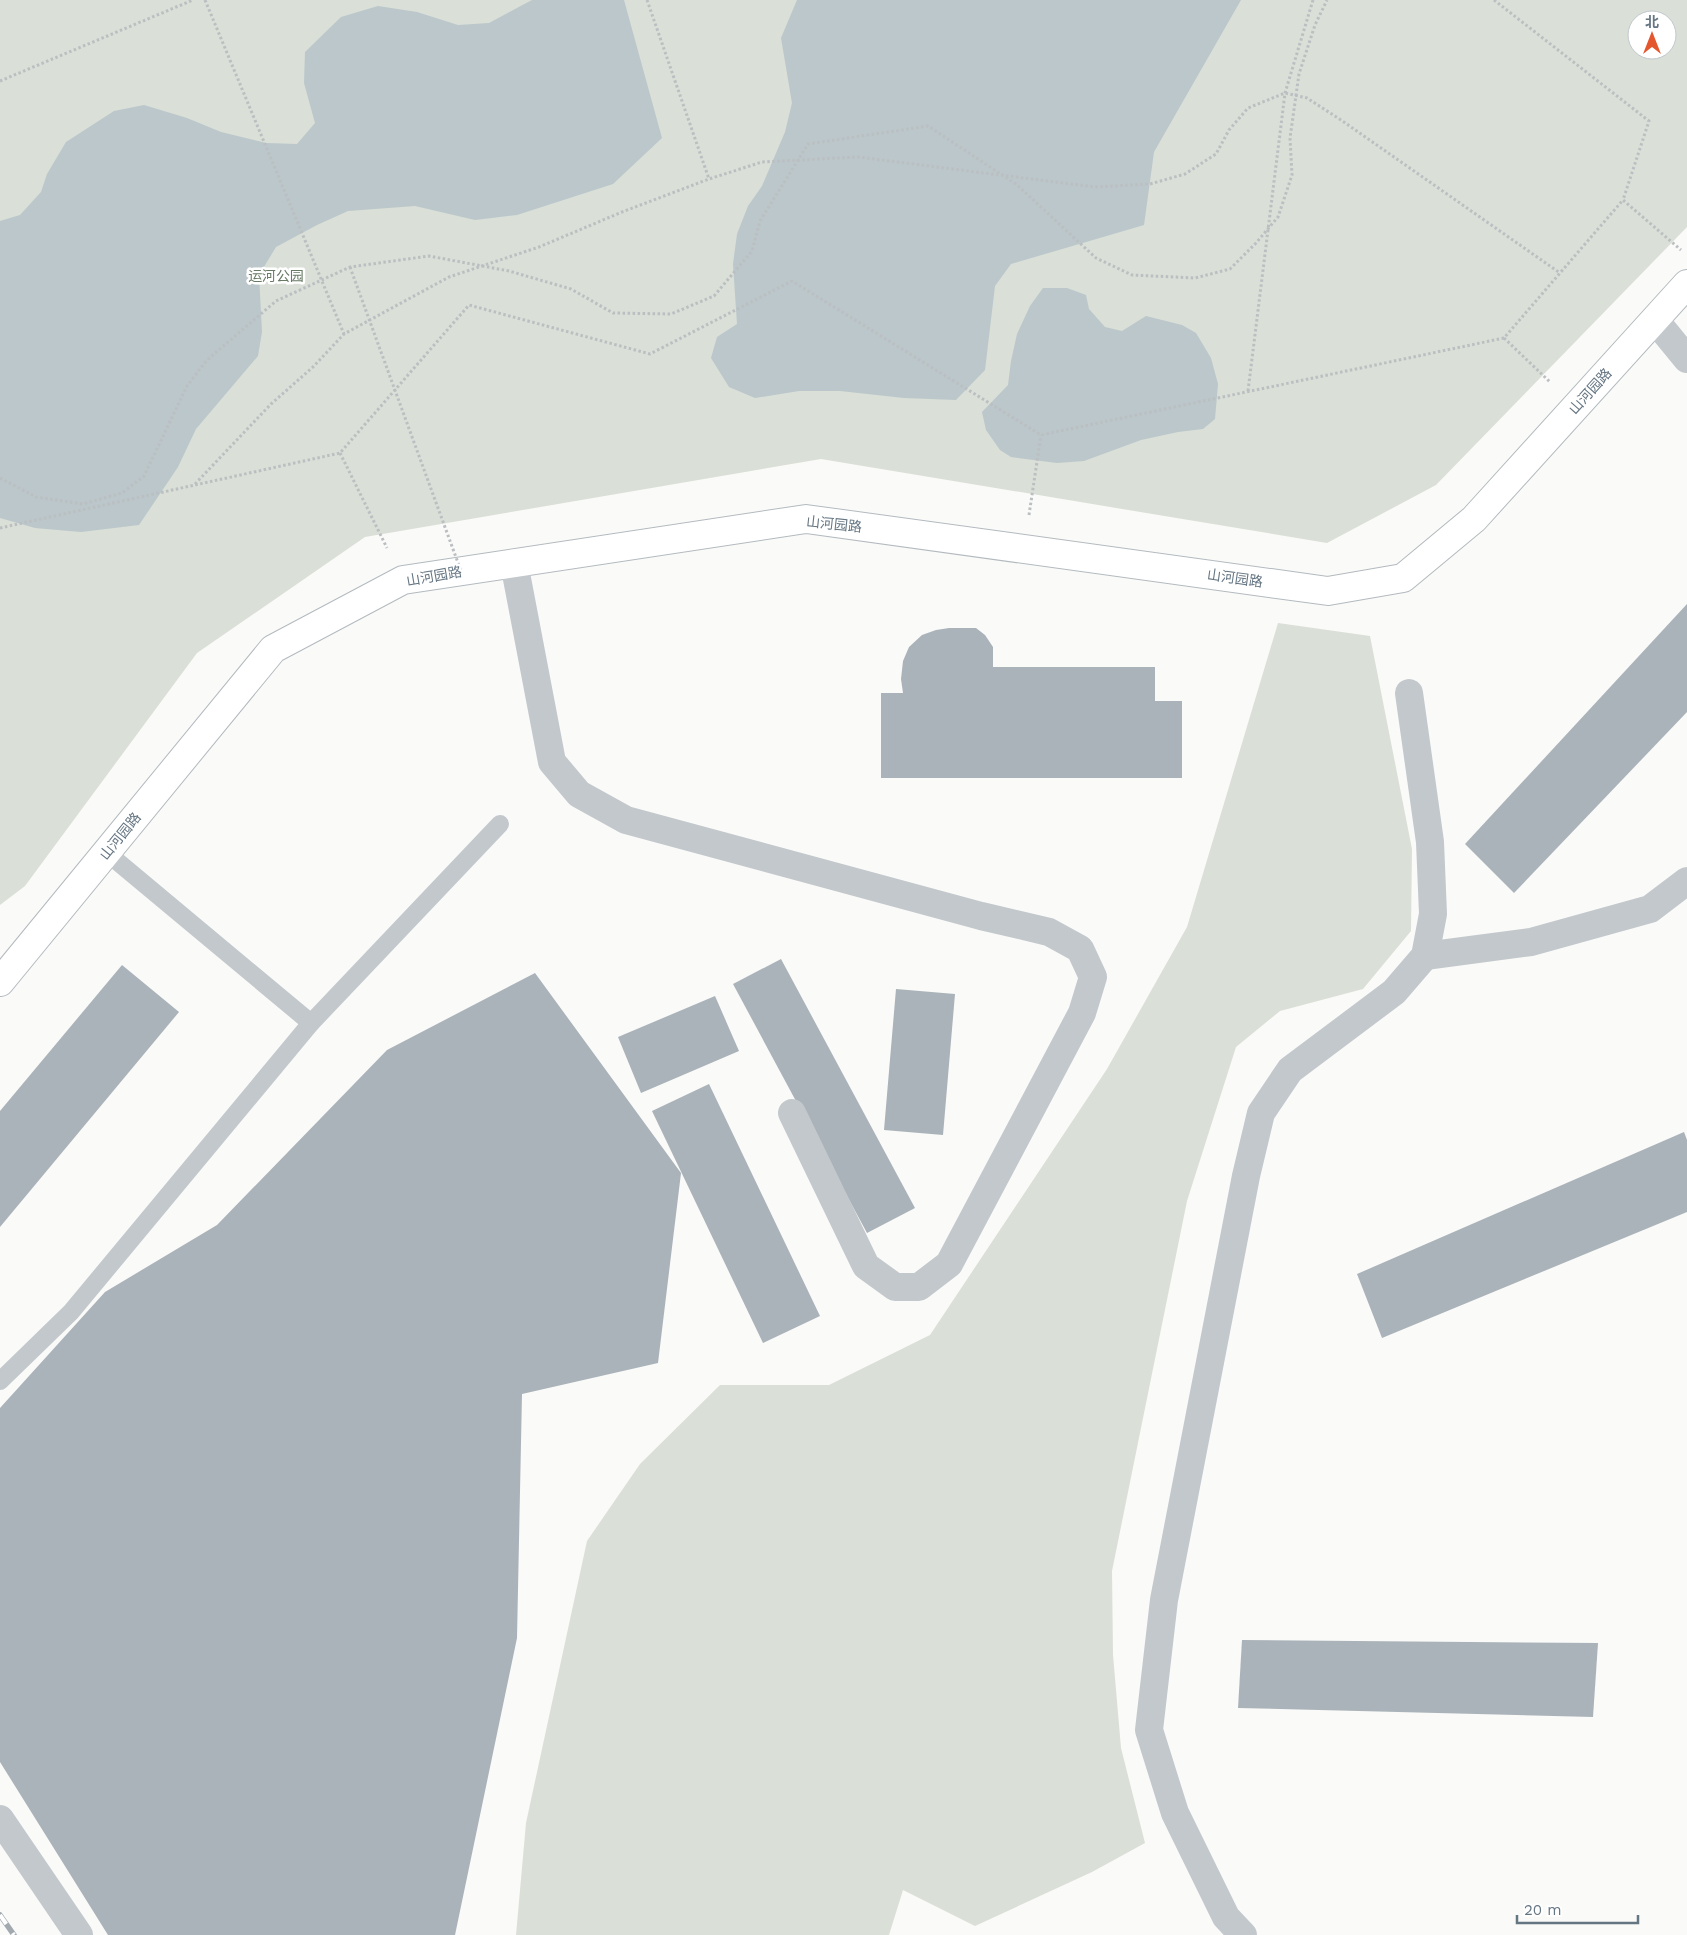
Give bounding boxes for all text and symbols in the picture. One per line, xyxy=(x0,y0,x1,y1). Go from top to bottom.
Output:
north arrow xyxy=(1627,10,1677,60)
text: 北 xyxy=(1645,14,1659,30)
park label: 运河公园 xyxy=(248,268,304,284)
street label: 山河园路 xyxy=(1565,365,1615,417)
street label: 山河园路 xyxy=(805,513,863,535)
street label: 山河园路 xyxy=(405,563,463,589)
street label: 山河园路 xyxy=(1206,566,1264,590)
street label: 山河园路 xyxy=(96,809,144,863)
scale bar xyxy=(1517,1892,1638,1924)
text: 20 m xyxy=(1524,1901,1562,1919)

